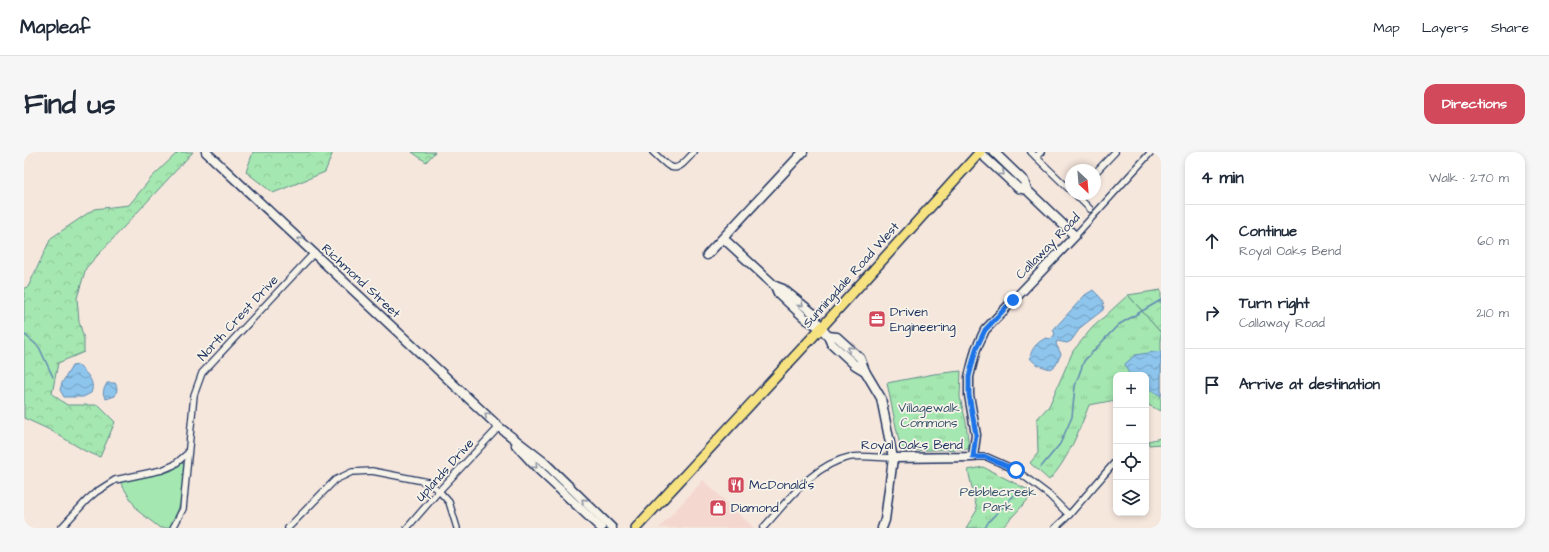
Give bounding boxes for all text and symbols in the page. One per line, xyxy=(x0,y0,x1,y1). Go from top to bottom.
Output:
text: Mapleaf xyxy=(20,14,90,41)
text: Map xyxy=(1373,18,1400,38)
text: Layers xyxy=(1422,18,1469,38)
text: Share xyxy=(1491,18,1529,38)
button: Directions xyxy=(1424,84,1525,124)
text: Find us xyxy=(24,85,115,124)
north arrow xyxy=(1065,164,1101,200)
text: 4 min xyxy=(1201,166,1244,190)
one-way arrow xyxy=(997,169,1005,176)
text: Walk · 270 m xyxy=(1429,169,1509,187)
street label: Callaway Road xyxy=(1012,209,1085,284)
street label: Sunningdale Road West xyxy=(799,218,905,333)
text: Continue xyxy=(1239,221,1297,242)
icon: ahead xyxy=(1201,230,1223,252)
text: 60 m xyxy=(1477,232,1509,250)
one-way arrow xyxy=(297,237,305,245)
street label: Richmond Street xyxy=(318,240,405,323)
text: Royal Oaks Bend xyxy=(1239,242,1341,260)
street label: North Crest Drive xyxy=(193,271,283,365)
route end xyxy=(1004,291,1022,309)
text: Turn right xyxy=(1239,293,1310,314)
one-way arrow xyxy=(797,299,804,306)
icon: right xyxy=(1201,302,1223,324)
place label: Driven Engineering xyxy=(890,303,956,337)
text: 210 m xyxy=(1476,304,1509,322)
office icon: Driven Engineering xyxy=(867,309,887,329)
text: Callaway Road xyxy=(1239,314,1325,332)
one-way arrow xyxy=(847,347,855,354)
map controls xyxy=(1113,372,1149,516)
button: + xyxy=(1113,372,1149,408)
icon: arrive xyxy=(1201,374,1223,396)
text: Arrive at destination xyxy=(1239,374,1380,395)
park label: Villagewalk Commons xyxy=(898,399,960,432)
button: − xyxy=(1113,408,1149,444)
one-way arrow xyxy=(484,412,492,420)
street label: Uplands Drive xyxy=(412,434,478,506)
street label: Royal Oaks Bend xyxy=(861,436,963,455)
button: locate xyxy=(1113,444,1149,480)
one-way arrow xyxy=(530,461,538,469)
route start xyxy=(1007,461,1025,479)
restaurant icon: McDonald's xyxy=(726,475,746,495)
place label: McDonald's xyxy=(749,476,815,494)
button: layers xyxy=(1113,480,1149,516)
park label: Pebblecreek Park xyxy=(960,483,1036,516)
one-way arrow xyxy=(581,498,589,506)
shop icon: Diamond xyxy=(708,498,728,518)
place label: Diamond xyxy=(731,499,779,517)

